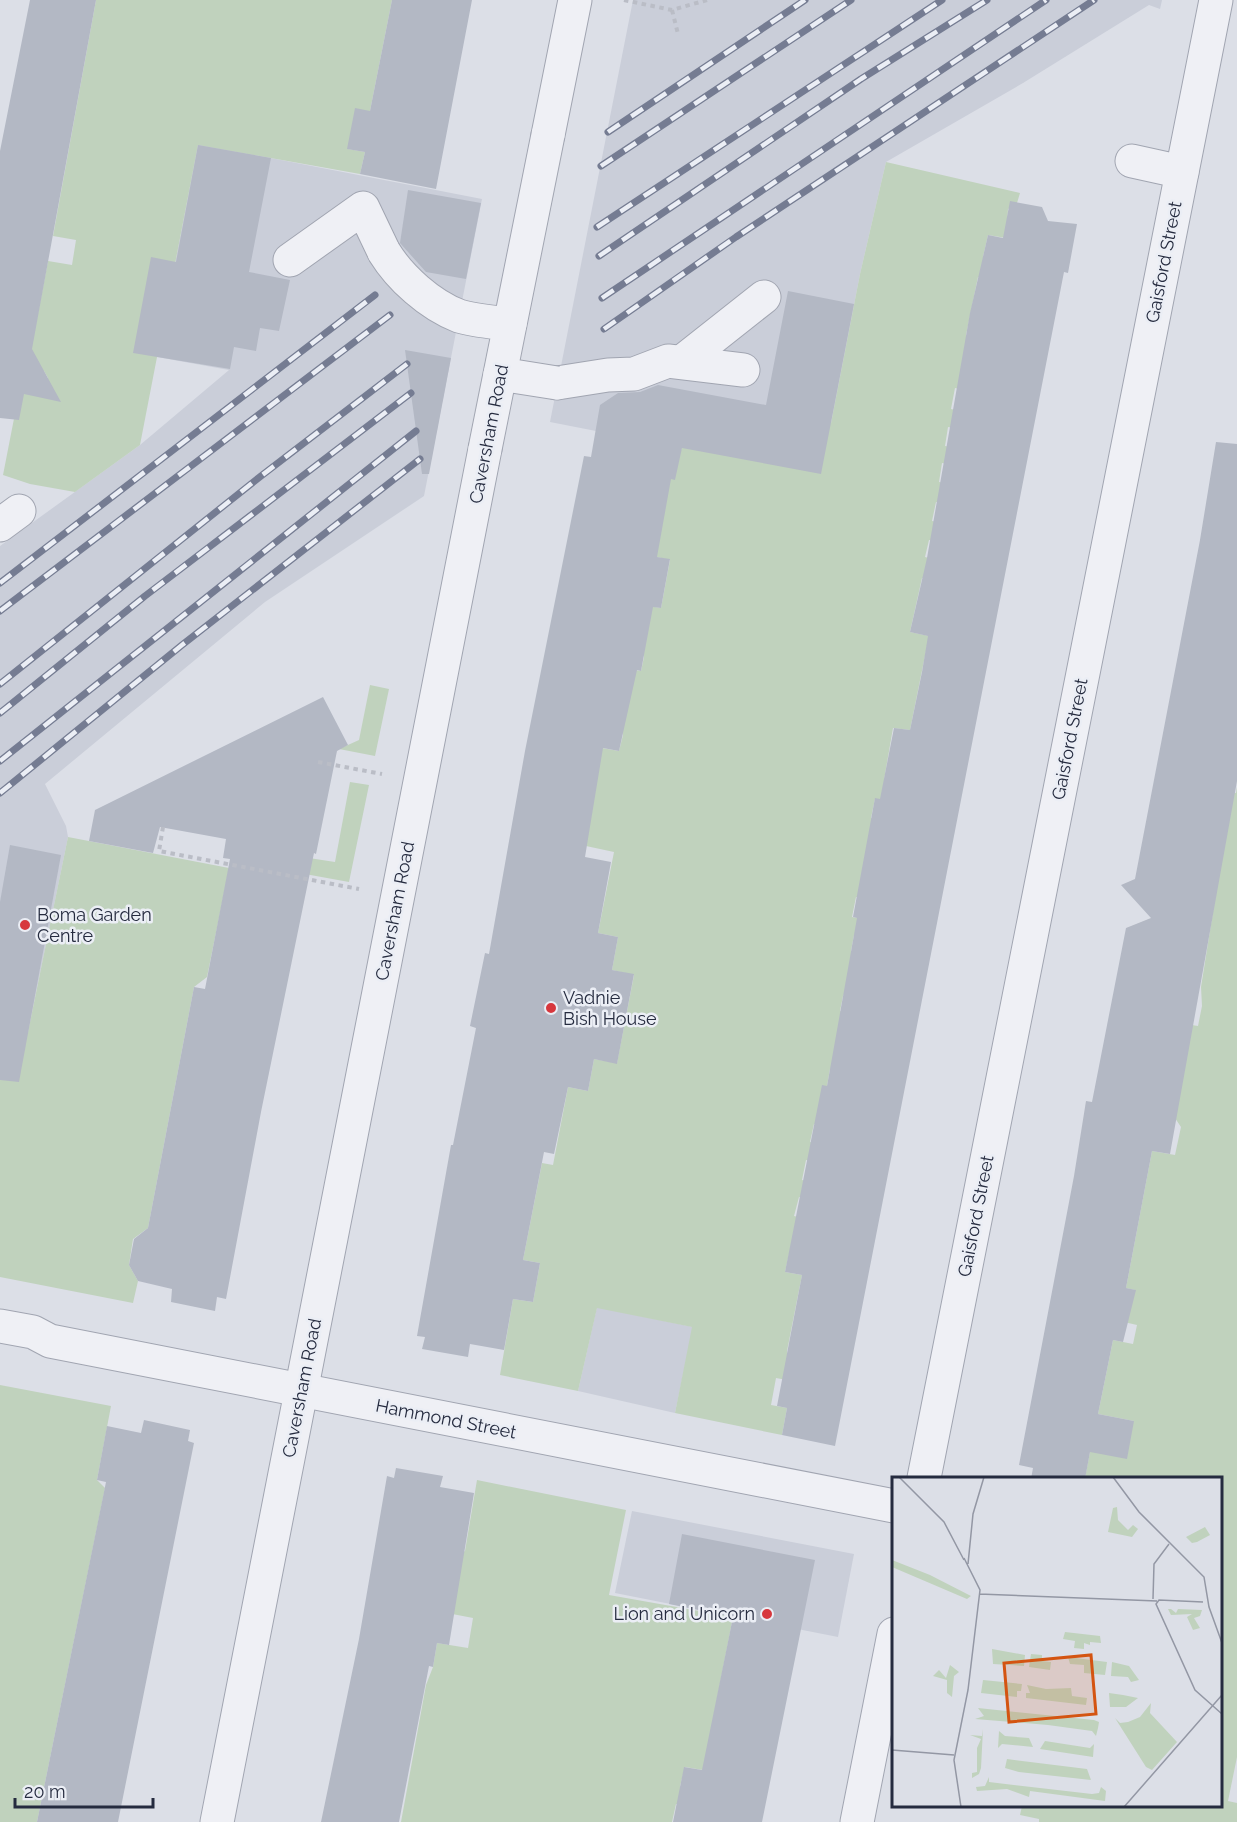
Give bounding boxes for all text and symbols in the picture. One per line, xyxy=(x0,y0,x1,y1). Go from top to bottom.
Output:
street label: Gaisford Street xyxy=(1141,199,1186,324)
street label: Caversham Road xyxy=(465,363,512,505)
street label: Gaisford Street xyxy=(1047,676,1092,801)
street label: Caversham Road xyxy=(371,840,418,982)
place label: Boma Garden Centre xyxy=(37,904,152,946)
marker: Boma Garden Centre xyxy=(18,918,32,932)
place label: Vadnie Bish House xyxy=(563,987,657,1029)
marker: Vadnie Bish House xyxy=(544,1001,558,1015)
street label: Gaisford Street xyxy=(953,1153,998,1278)
street label: Caversham Road xyxy=(278,1317,325,1459)
street label: Hammond Street xyxy=(374,1395,518,1442)
inset map xyxy=(892,1477,1222,1807)
place label: Lion and Unicorn xyxy=(613,1603,755,1624)
marker: Lion and Unicorn xyxy=(760,1607,774,1621)
scale bar xyxy=(15,1771,153,1809)
text: 20 m xyxy=(24,1781,66,1802)

